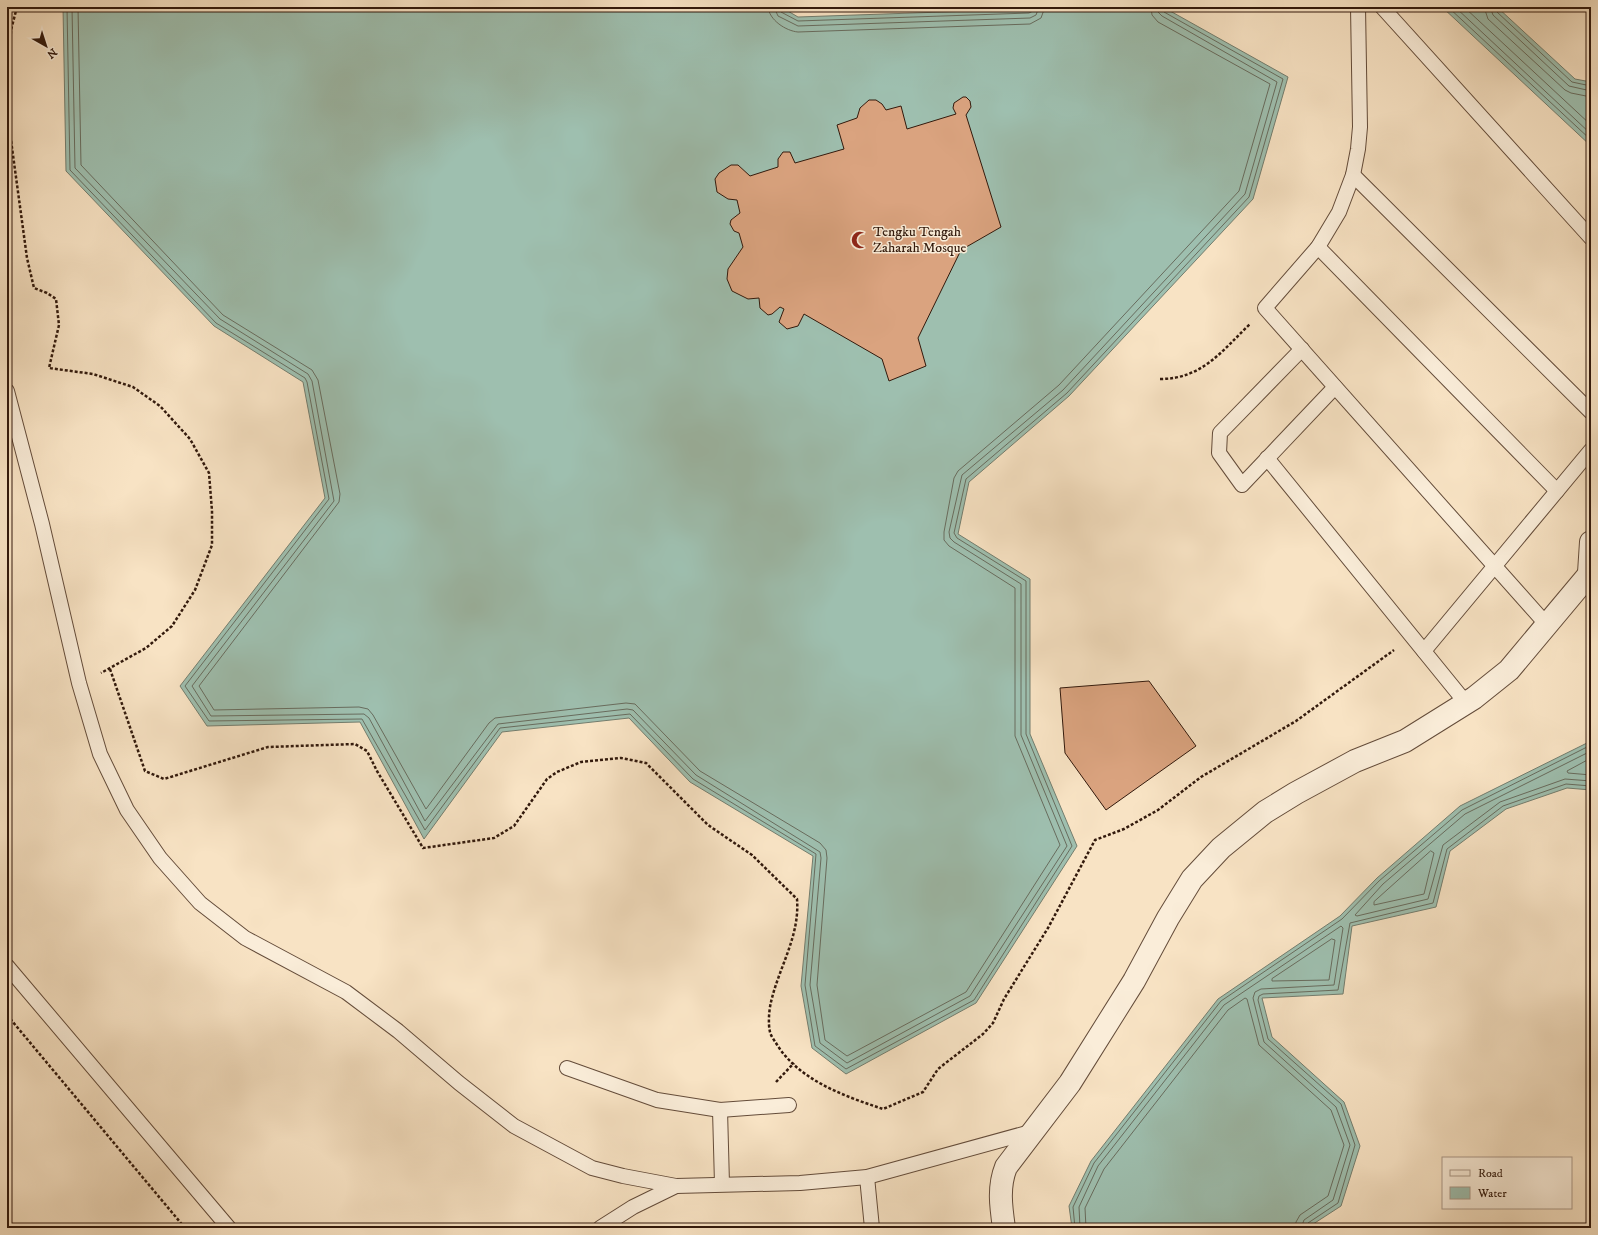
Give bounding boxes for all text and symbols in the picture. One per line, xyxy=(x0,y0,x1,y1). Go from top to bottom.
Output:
north arrow xyxy=(26,26,66,66)
text: N xyxy=(44,45,60,61)
place label: Tengku Tengah Zaharah Mosque xyxy=(873,223,966,257)
mosque icon: Tengku Tengah Zaharah Mosque xyxy=(850,230,870,250)
legend xyxy=(1442,1157,1572,1209)
text: Road xyxy=(1478,1166,1503,1181)
text: Water xyxy=(1477,1186,1507,1201)

